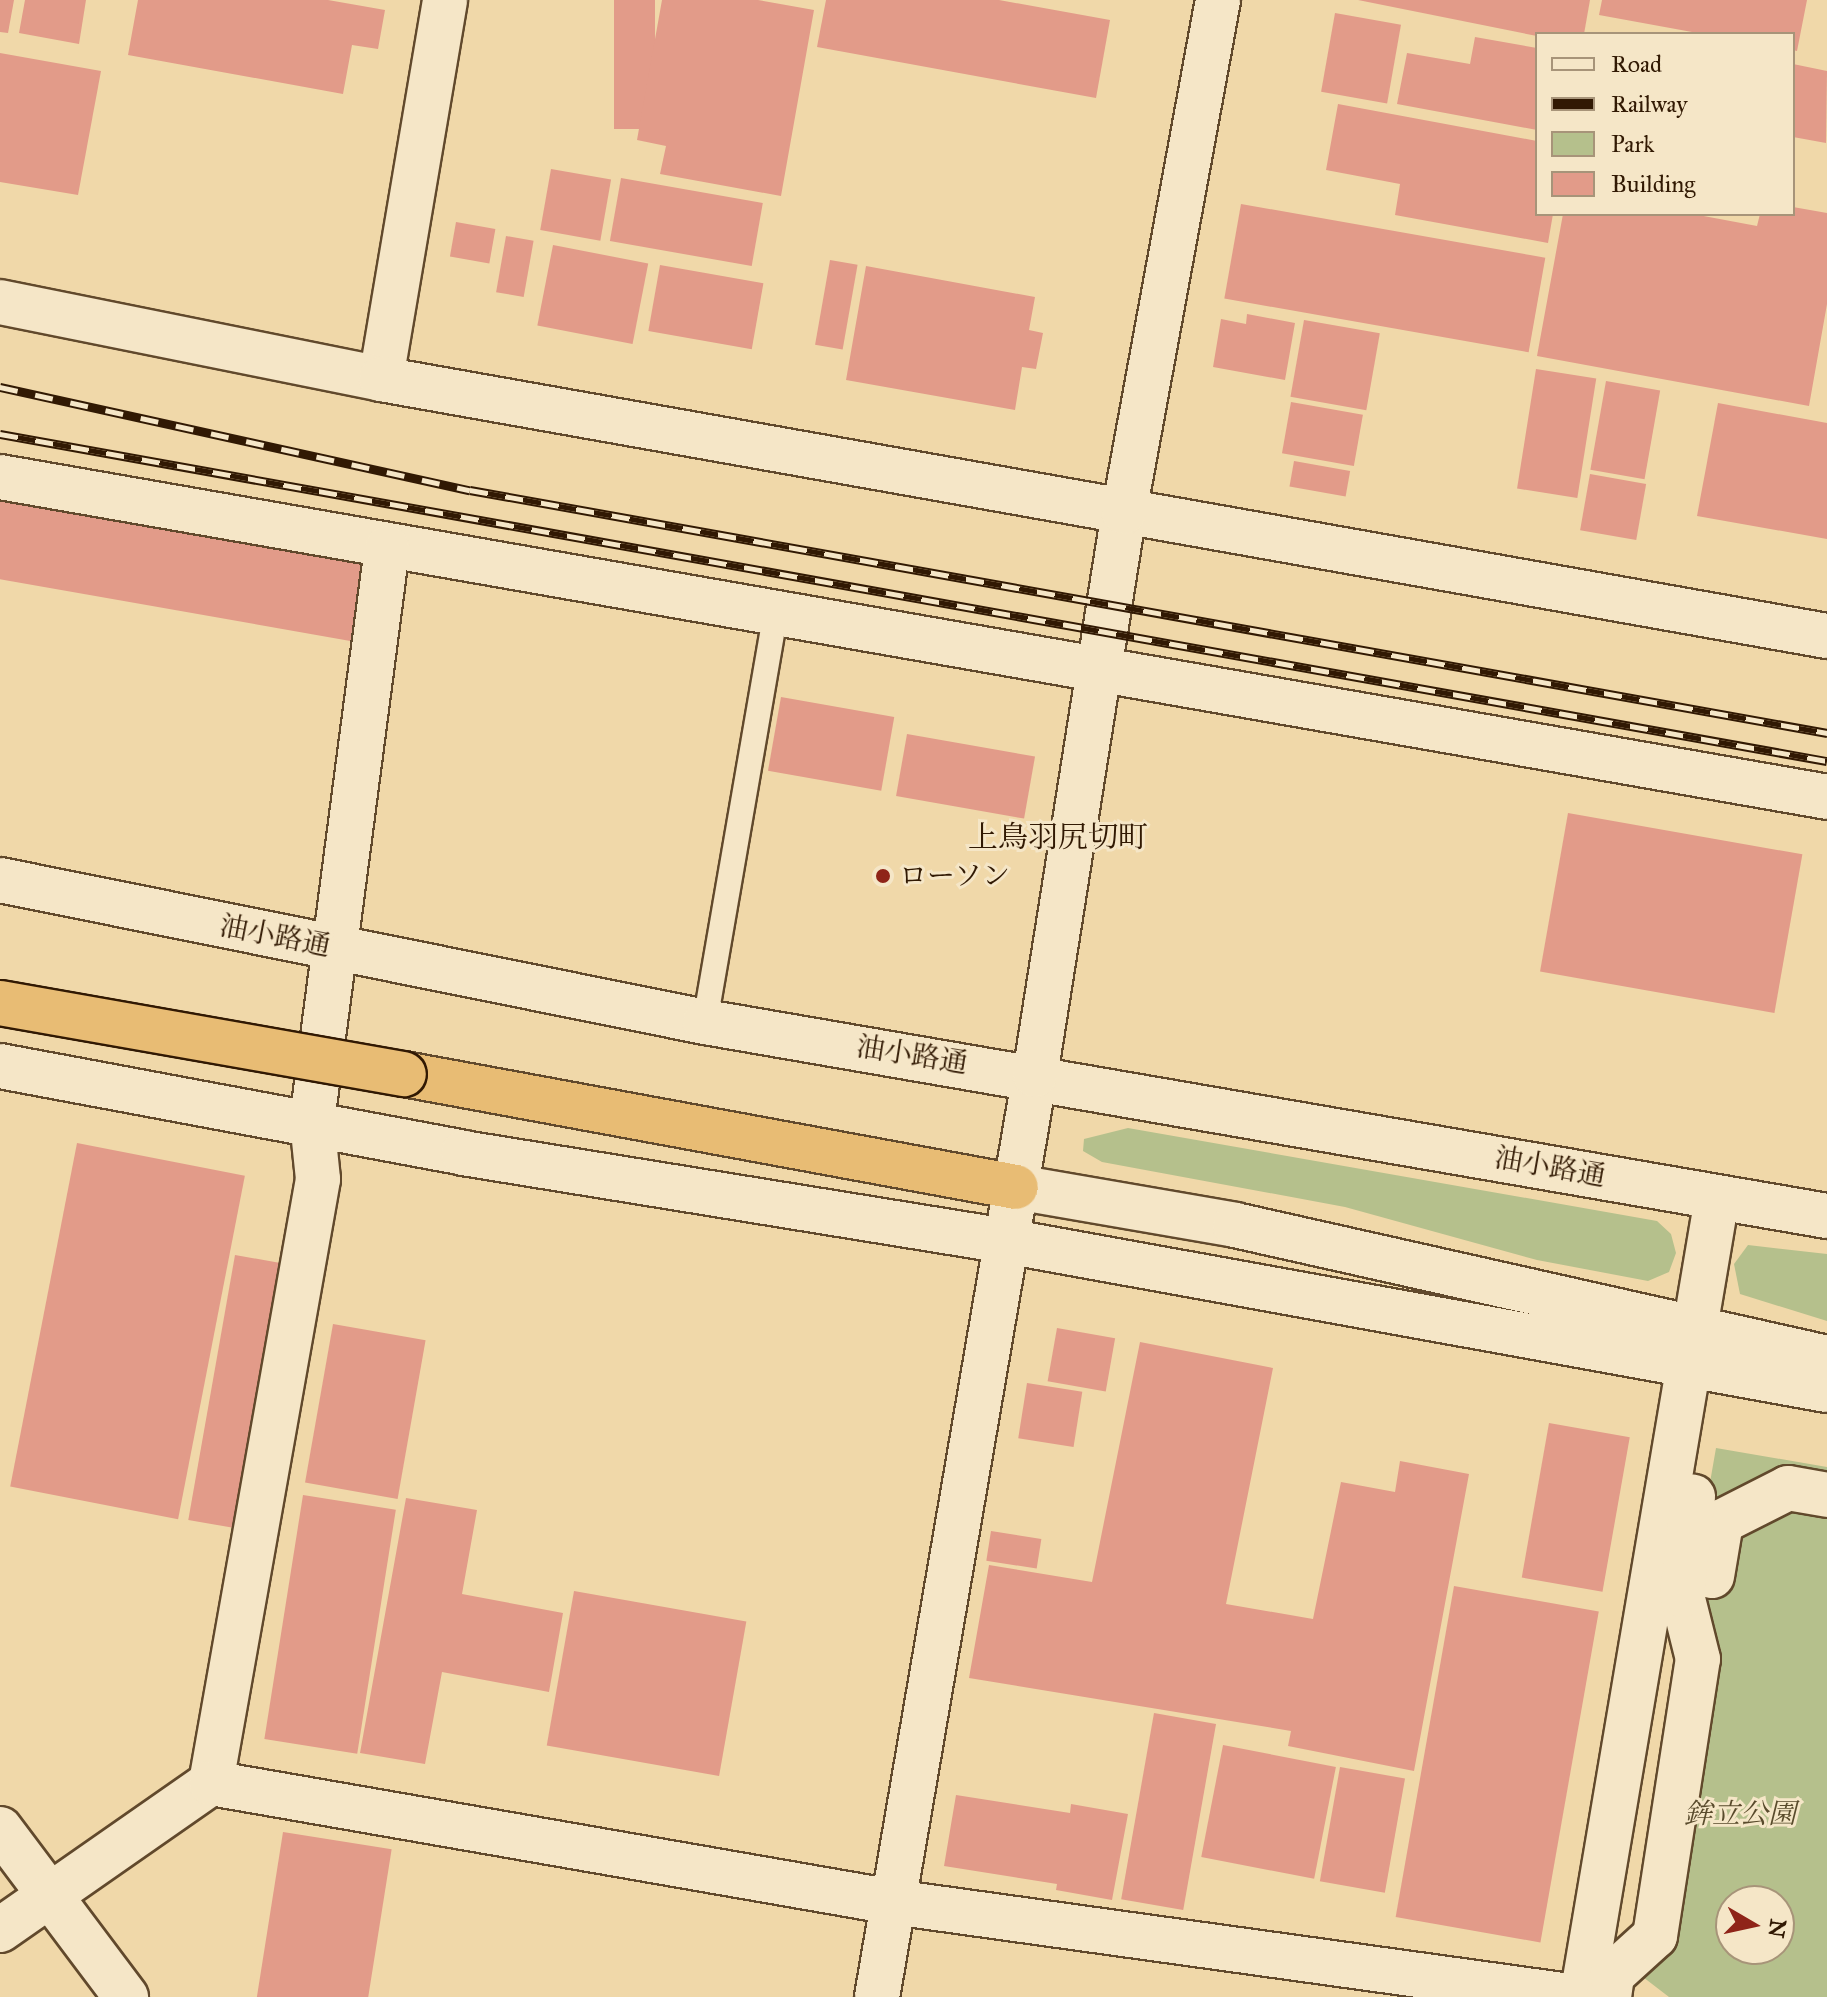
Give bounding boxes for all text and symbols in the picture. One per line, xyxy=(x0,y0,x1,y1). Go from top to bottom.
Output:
legend xyxy=(1535,32,1795,216)
text: Road xyxy=(1611,49,1662,79)
text: Railway xyxy=(1611,89,1688,119)
text: Park xyxy=(1611,129,1654,159)
text: Building xyxy=(1611,169,1696,199)
district label: 上鳥羽尻切町 xyxy=(968,819,1148,855)
place label: ローソン xyxy=(899,859,1011,893)
marker: ローソン xyxy=(874,867,892,885)
street label: 油小路通 xyxy=(217,909,333,963)
street label: 油小路通 xyxy=(854,1030,970,1080)
street label: 油小路通 xyxy=(1492,1141,1608,1193)
park label: 鉾立公園 xyxy=(1684,1797,1796,1831)
north arrow xyxy=(1715,1885,1795,1965)
text: N xyxy=(1762,1917,1792,1940)

